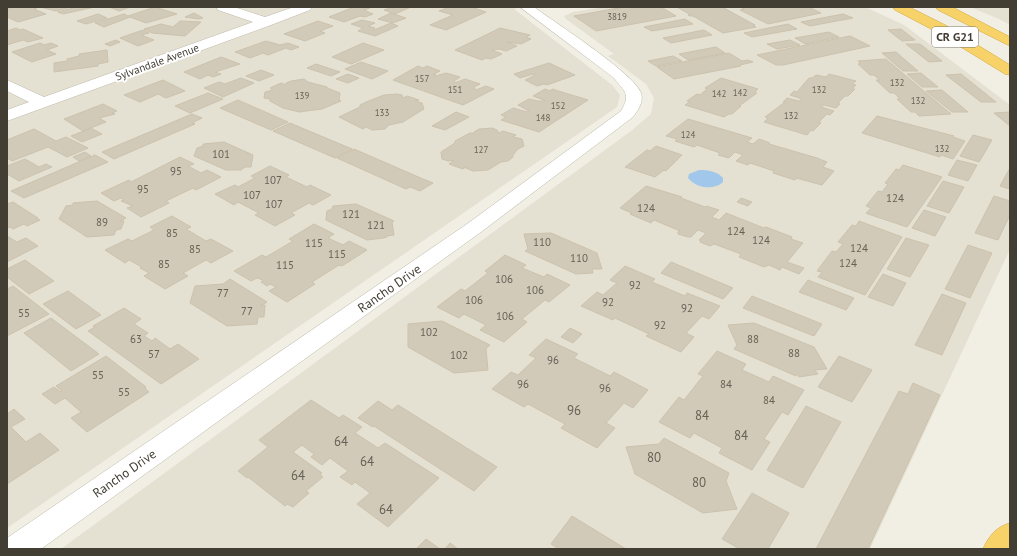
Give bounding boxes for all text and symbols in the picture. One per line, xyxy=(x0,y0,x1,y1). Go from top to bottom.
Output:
house number: 3819 xyxy=(607,11,627,22)
road number: CR G21 xyxy=(932,27,978,47)
street label: Sylvandale Avenue xyxy=(113,40,201,84)
house number: 157 xyxy=(415,73,429,84)
house number: 132 xyxy=(890,77,904,88)
house number: 151 xyxy=(448,84,462,95)
house number: 132 xyxy=(812,84,826,95)
house number: 142 xyxy=(733,87,747,98)
house number: 142 xyxy=(712,88,726,99)
house number: 139 xyxy=(295,90,309,101)
house number: 132 xyxy=(911,95,925,106)
house number: 152 xyxy=(551,100,565,111)
house number: 133 xyxy=(375,107,389,118)
house number: 132 xyxy=(784,110,798,121)
house number: 148 xyxy=(536,112,550,123)
house number: 124 xyxy=(681,129,695,140)
house number: 132 xyxy=(935,143,949,154)
house number: 127 xyxy=(474,144,488,155)
house number: 101 xyxy=(212,147,230,161)
house number: 95 xyxy=(170,164,182,178)
house number: 107 xyxy=(264,173,282,187)
house number: 95 xyxy=(137,182,149,196)
house number: 107 xyxy=(243,188,261,202)
house number: 124 xyxy=(886,191,904,205)
house number: 107 xyxy=(265,197,283,211)
house number: 124 xyxy=(637,201,655,215)
house number: 121 xyxy=(342,207,360,221)
house number: 89 xyxy=(96,215,108,229)
house number: 121 xyxy=(367,218,385,232)
house number: 124 xyxy=(727,224,745,238)
house number: 85 xyxy=(166,226,178,240)
house number: 124 xyxy=(752,233,770,247)
house number: 110 xyxy=(533,235,551,249)
house number: 115 xyxy=(305,236,323,250)
house number: 124 xyxy=(850,241,868,255)
house number: 85 xyxy=(189,242,201,256)
house number: 115 xyxy=(328,247,346,261)
house number: 110 xyxy=(570,251,588,265)
house number: 124 xyxy=(839,256,857,270)
house number: 85 xyxy=(158,257,170,271)
house number: 115 xyxy=(276,258,294,272)
street label: Rancho Drive xyxy=(354,260,424,317)
house number: 106 xyxy=(495,272,513,286)
house number: 92 xyxy=(629,278,641,292)
house number: 106 xyxy=(526,283,544,297)
house number: 77 xyxy=(217,286,229,300)
house number: 106 xyxy=(465,293,483,307)
house number: 92 xyxy=(602,295,614,309)
house number: 92 xyxy=(681,301,693,315)
house number: 77 xyxy=(241,304,253,318)
house number: 55 xyxy=(18,306,30,320)
house number: 106 xyxy=(496,309,514,323)
house number: 92 xyxy=(654,318,666,332)
house number: 102 xyxy=(420,325,438,339)
house number: 63 xyxy=(130,332,142,346)
house number: 88 xyxy=(747,332,759,346)
house number: 88 xyxy=(788,346,800,360)
house number: 57 xyxy=(148,347,160,361)
house number: 102 xyxy=(450,348,468,362)
house number: 96 xyxy=(547,353,559,367)
house number: 55 xyxy=(92,368,104,382)
house number: 96 xyxy=(517,377,529,391)
house number: 84 xyxy=(720,377,732,391)
house number: 96 xyxy=(599,381,611,395)
house number: 55 xyxy=(118,385,130,399)
house number: 84 xyxy=(763,393,775,407)
house number: 96 xyxy=(567,402,581,419)
house number: 84 xyxy=(695,407,709,424)
house number: 84 xyxy=(734,427,748,444)
house number: 64 xyxy=(334,433,348,450)
street label: Rancho Drive xyxy=(89,445,159,502)
house number: 80 xyxy=(647,449,661,466)
house number: 64 xyxy=(360,453,374,470)
house number: 64 xyxy=(291,467,305,484)
house number: 80 xyxy=(692,474,706,491)
house number: 64 xyxy=(379,501,393,518)

